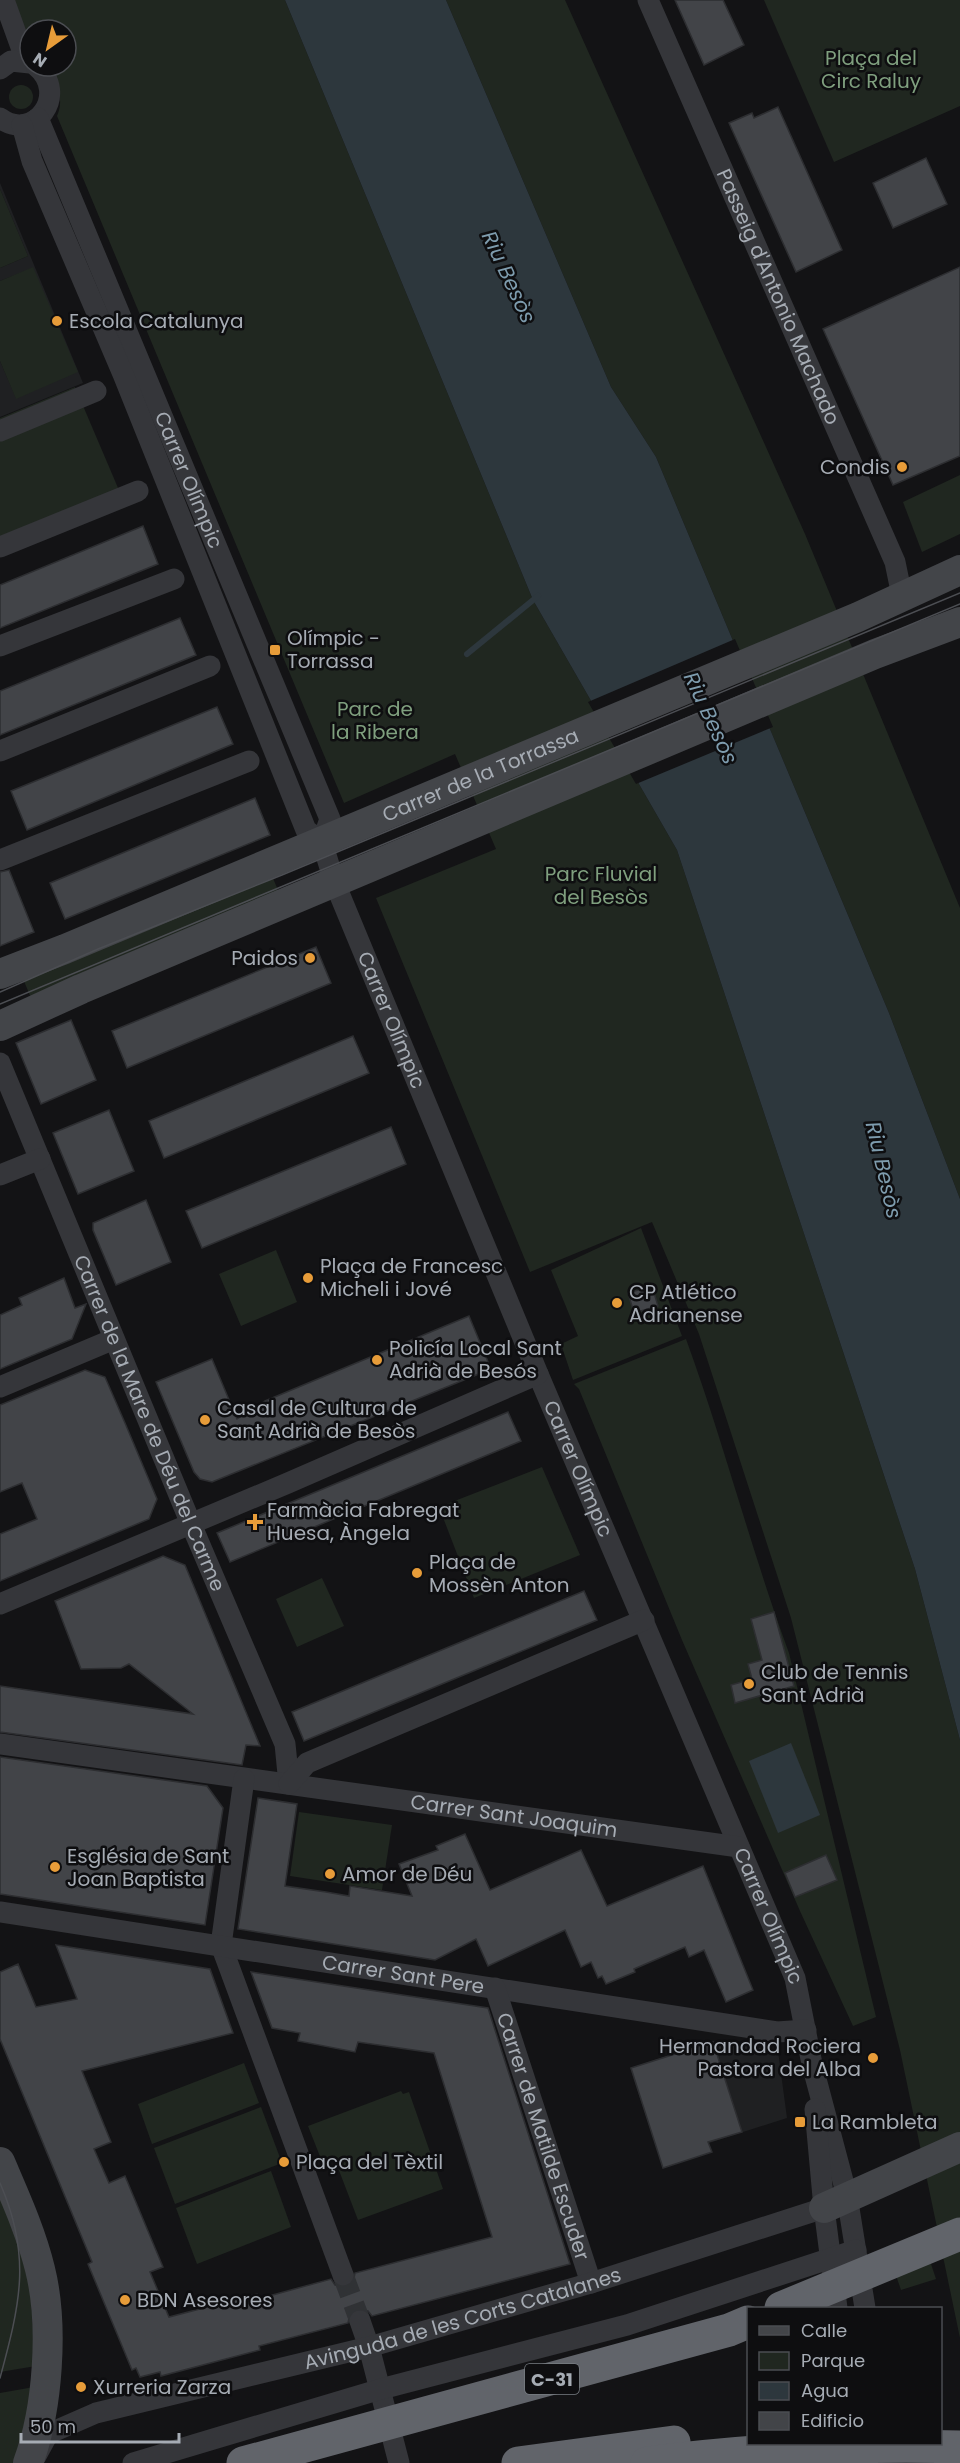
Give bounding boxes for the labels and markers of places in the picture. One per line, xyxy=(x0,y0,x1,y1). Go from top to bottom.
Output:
place label: Escola Catalunya xyxy=(69,307,243,335)
marker: Escola Catalunya xyxy=(50,314,64,328)
place label: Condis xyxy=(820,453,890,481)
marker: Condis xyxy=(895,460,909,474)
place label: Olímpic - Torrassa xyxy=(287,624,380,675)
marker: Olímpic - Torrassa xyxy=(268,643,282,657)
place label: Paidos xyxy=(231,944,298,972)
marker: Paidos xyxy=(303,951,317,965)
place label: Plaça de Francesc Micheli i Jové xyxy=(320,1252,503,1303)
marker: Plaça de Francesc Micheli i Jové xyxy=(301,1271,315,1285)
place label: CP Atlético Adrianense xyxy=(629,1278,743,1329)
marker: CP Atlético Adrianense xyxy=(610,1296,624,1310)
place label: Policía Local Sant Adrià de Besós xyxy=(389,1334,562,1385)
marker: Policía Local Sant Adrià de Besós xyxy=(370,1353,384,1367)
place label: Casal de Cultura de Sant Adrià de Besòs xyxy=(217,1394,417,1445)
marker: Casal de Cultura de Sant Adrià de Besòs xyxy=(198,1413,212,1427)
place label: Farmàcia Fabregat Huesa, Àngela xyxy=(267,1496,459,1547)
marker: Farmàcia Fabregat Huesa, Àngela xyxy=(248,1515,262,1529)
place label: Plaça de Mossèn Anton xyxy=(429,1548,570,1599)
marker: Plaça de Mossèn Anton xyxy=(410,1566,424,1580)
place label: Club de Tennis Sant Adrià xyxy=(761,1658,908,1709)
marker: Club de Tennis Sant Adrià xyxy=(742,1677,756,1691)
place label: Església de Sant Joan Baptista xyxy=(67,1842,229,1893)
marker: Església de Sant Joan Baptista xyxy=(48,1860,62,1874)
place label: Amor de Déu xyxy=(342,1860,472,1888)
marker: Amor de Déu xyxy=(323,1867,337,1881)
place label: Hermandad Rociera Pastora del Alba xyxy=(659,2032,861,2083)
marker: Hermandad Rociera Pastora del Alba xyxy=(866,2051,880,2065)
place label: La Rambleta xyxy=(812,2108,937,2136)
marker: La Rambleta xyxy=(793,2115,807,2129)
place label: Plaça del Tèxtil xyxy=(296,2148,443,2176)
marker: Plaça del Tèxtil xyxy=(277,2155,291,2169)
place label: BDN Asesores xyxy=(137,2286,273,2314)
marker: BDN Asesores xyxy=(118,2293,132,2307)
place label: Xurreria Zarza xyxy=(93,2373,231,2401)
marker: Xurreria Zarza xyxy=(74,2380,88,2394)

